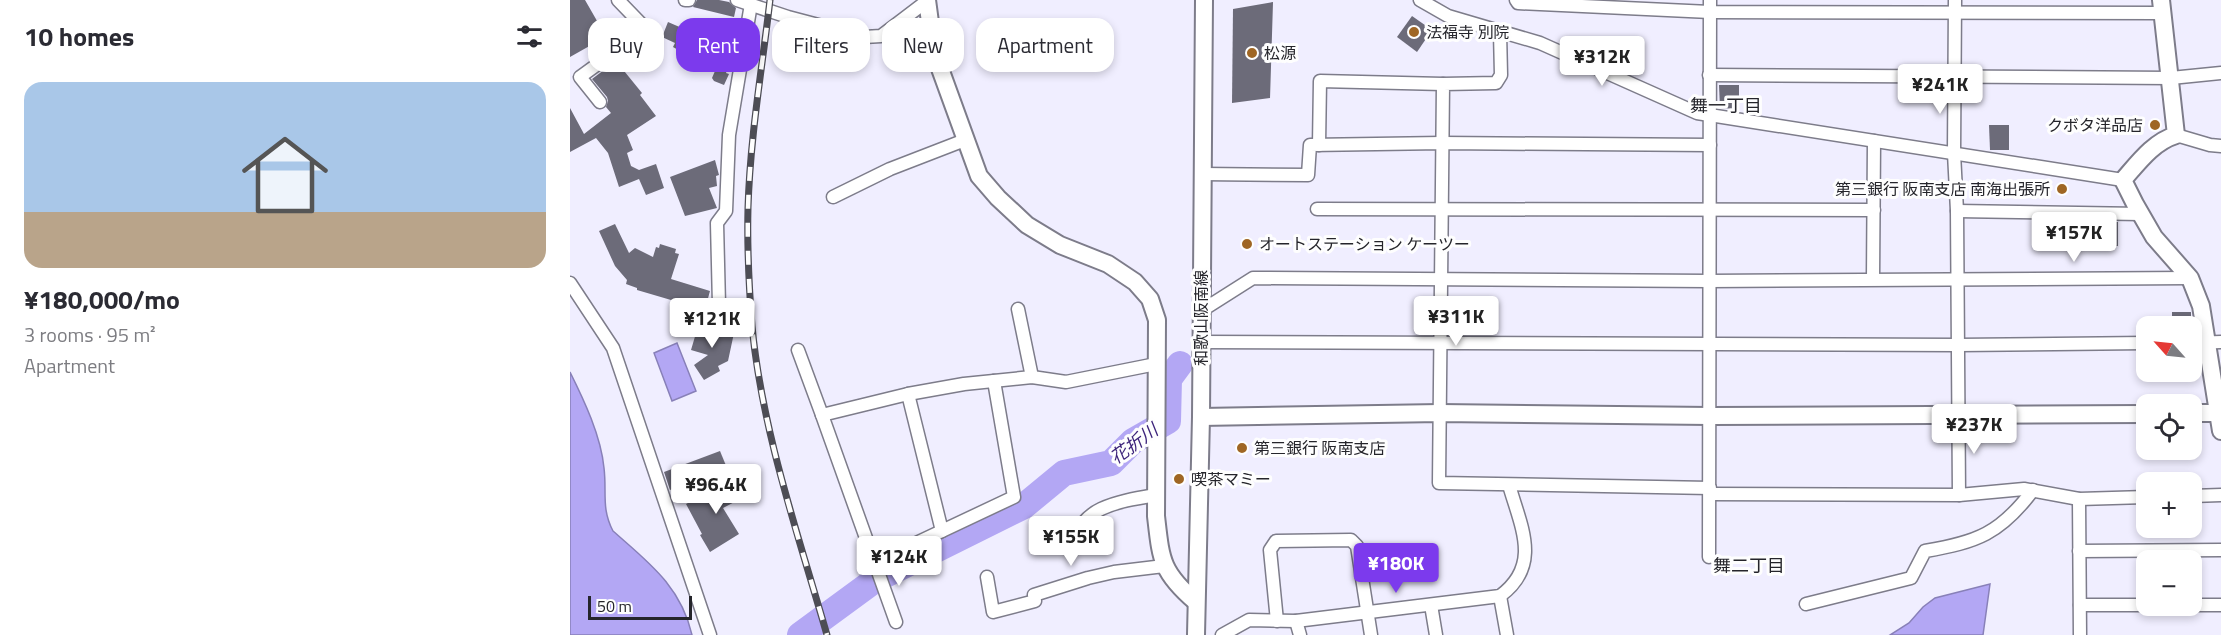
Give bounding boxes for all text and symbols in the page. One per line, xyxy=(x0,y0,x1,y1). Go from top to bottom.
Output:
text: 10 homes xyxy=(24,17,134,56)
chip: Buy xyxy=(588,18,664,72)
chip: Rent xyxy=(676,18,760,72)
chip: Filters xyxy=(772,18,870,72)
chip: New xyxy=(882,18,964,72)
chip: Apartment xyxy=(976,18,1114,72)
icon: filters xyxy=(513,20,546,53)
place label: 法福寺 別院 xyxy=(1426,20,1510,44)
marker: 法福寺 別院 xyxy=(1407,25,1421,39)
pin: ¥312K xyxy=(1560,36,1644,87)
text: ¥312K xyxy=(1574,40,1630,71)
place label: 松源 xyxy=(1264,41,1296,65)
marker: 松源 xyxy=(1245,46,1259,60)
pin: ¥241K xyxy=(1898,64,1982,115)
text: ¥241K xyxy=(1912,68,1968,99)
district label: 舞一丁目 xyxy=(1690,92,1762,119)
place label: クボタ洋品店 xyxy=(2047,113,2143,137)
marker: クボタ洋品店 xyxy=(2148,118,2162,132)
icon: home xyxy=(231,121,339,229)
place label: 第三銀行 阪南支店 南海出張所 xyxy=(1835,177,2050,201)
marker: 第三銀行 阪南支店 南海出張所 xyxy=(2055,182,2069,196)
pin: ¥157K xyxy=(2032,212,2116,263)
text: ¥157K xyxy=(2046,216,2102,247)
place label: オートステーション ケーツー xyxy=(1259,232,1470,256)
marker: オートステーション ケーツー xyxy=(1240,237,1254,251)
street label: 和歌山阪南線 xyxy=(1189,270,1213,366)
text: ¥180,000/mo xyxy=(24,280,180,319)
pin: ¥311K xyxy=(1414,296,1498,347)
pin: ¥121K xyxy=(670,298,754,349)
text: ¥311K xyxy=(1428,300,1484,331)
text: ¥121K xyxy=(684,302,740,333)
north arrow xyxy=(2136,316,2202,382)
map controls xyxy=(2136,316,2202,616)
text: 3 rooms · 95 m² xyxy=(24,319,156,350)
text: Apartment xyxy=(24,350,115,381)
button: locate xyxy=(2136,394,2202,460)
pin: ¥237K xyxy=(1932,404,2016,455)
text: ¥237K xyxy=(1946,408,2002,439)
water label: 花折川 xyxy=(1104,416,1165,470)
place label: 第三銀行 阪南支店 xyxy=(1254,436,1386,460)
marker: 第三銀行 阪南支店 xyxy=(1235,441,1249,455)
pin: ¥96.4K xyxy=(667,464,765,515)
place label: 喫茶マミー xyxy=(1191,467,1271,491)
text: ¥96.4K xyxy=(685,468,747,499)
marker: 喫茶マミー xyxy=(1172,472,1186,486)
button: + xyxy=(2136,472,2202,538)
pin: ¥155K xyxy=(1029,516,1113,567)
text: ¥155K xyxy=(1043,520,1099,551)
pin: ¥124K xyxy=(857,536,941,587)
text: ¥124K xyxy=(871,540,927,571)
pin: ¥180K xyxy=(1354,543,1438,594)
text: ¥180K xyxy=(1368,547,1424,578)
button: − xyxy=(2136,550,2202,616)
district label: 舞二丁目 xyxy=(1713,552,1785,579)
scale bar xyxy=(588,593,692,620)
text: 50 m xyxy=(597,594,632,618)

